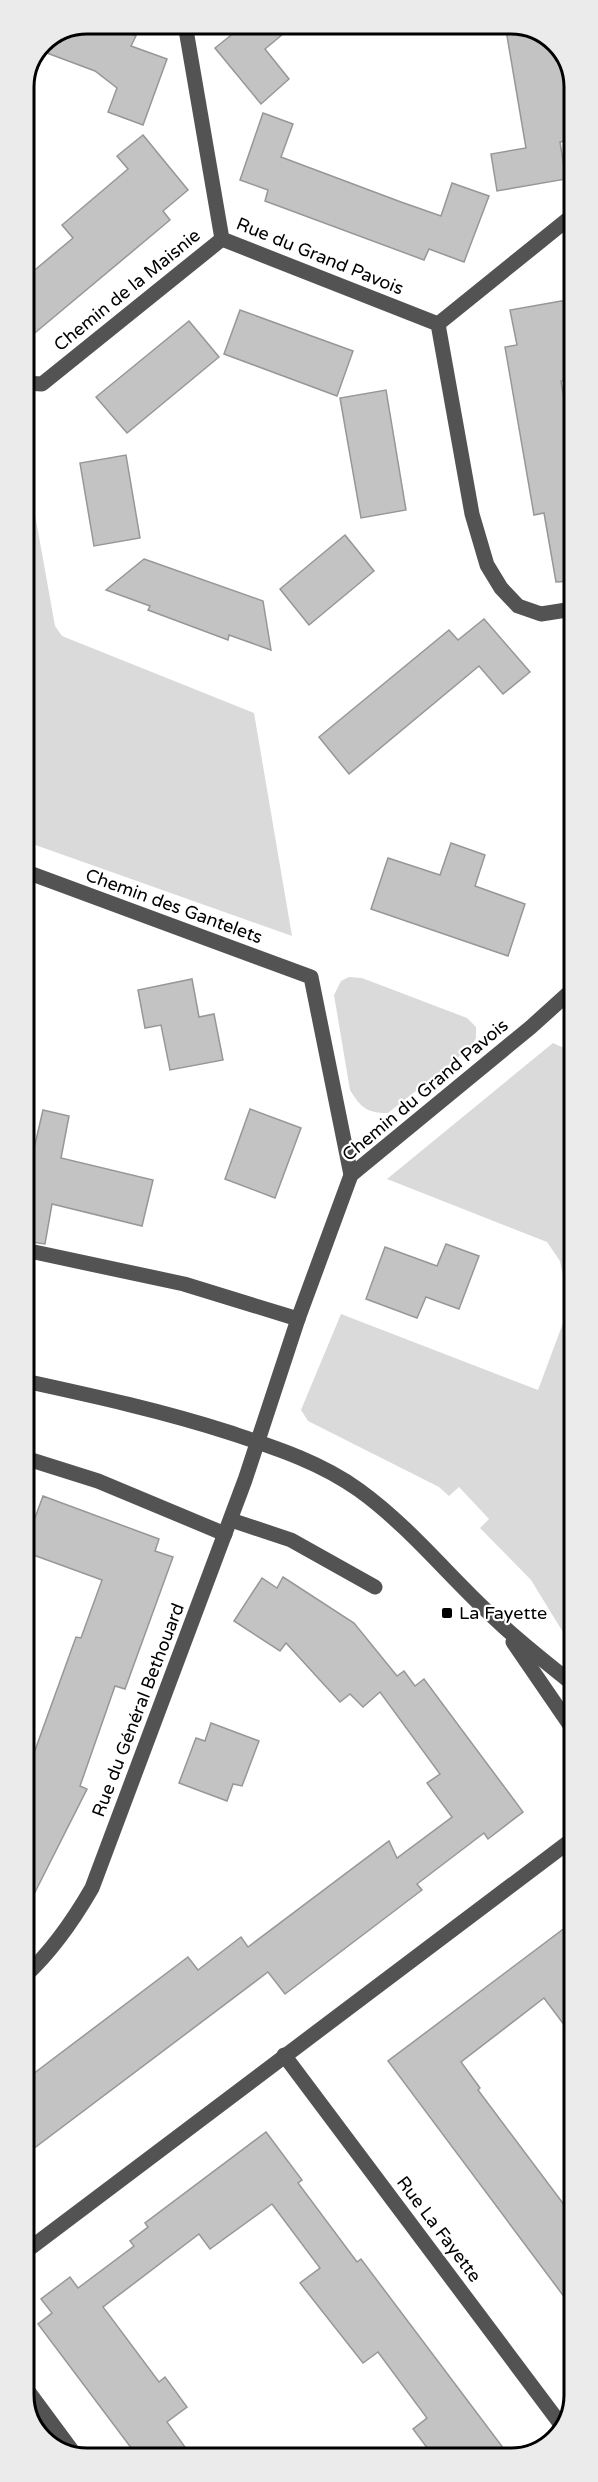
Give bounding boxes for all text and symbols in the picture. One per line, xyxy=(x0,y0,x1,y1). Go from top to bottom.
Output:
street label: Rue du Grand Pavois xyxy=(233,212,407,300)
street label: Chemin de la Maisnie xyxy=(49,224,205,356)
street label: Chemin des Gantelets xyxy=(82,864,266,948)
street label: Chemin du Grand Pavois xyxy=(337,1014,513,1166)
street label: Rue du Général Bethouard xyxy=(87,1600,189,1820)
place label: La Fayette xyxy=(459,1602,547,1624)
marker: La Fayette xyxy=(440,1606,454,1620)
street label: Rue La Fayette xyxy=(392,2172,486,2286)

